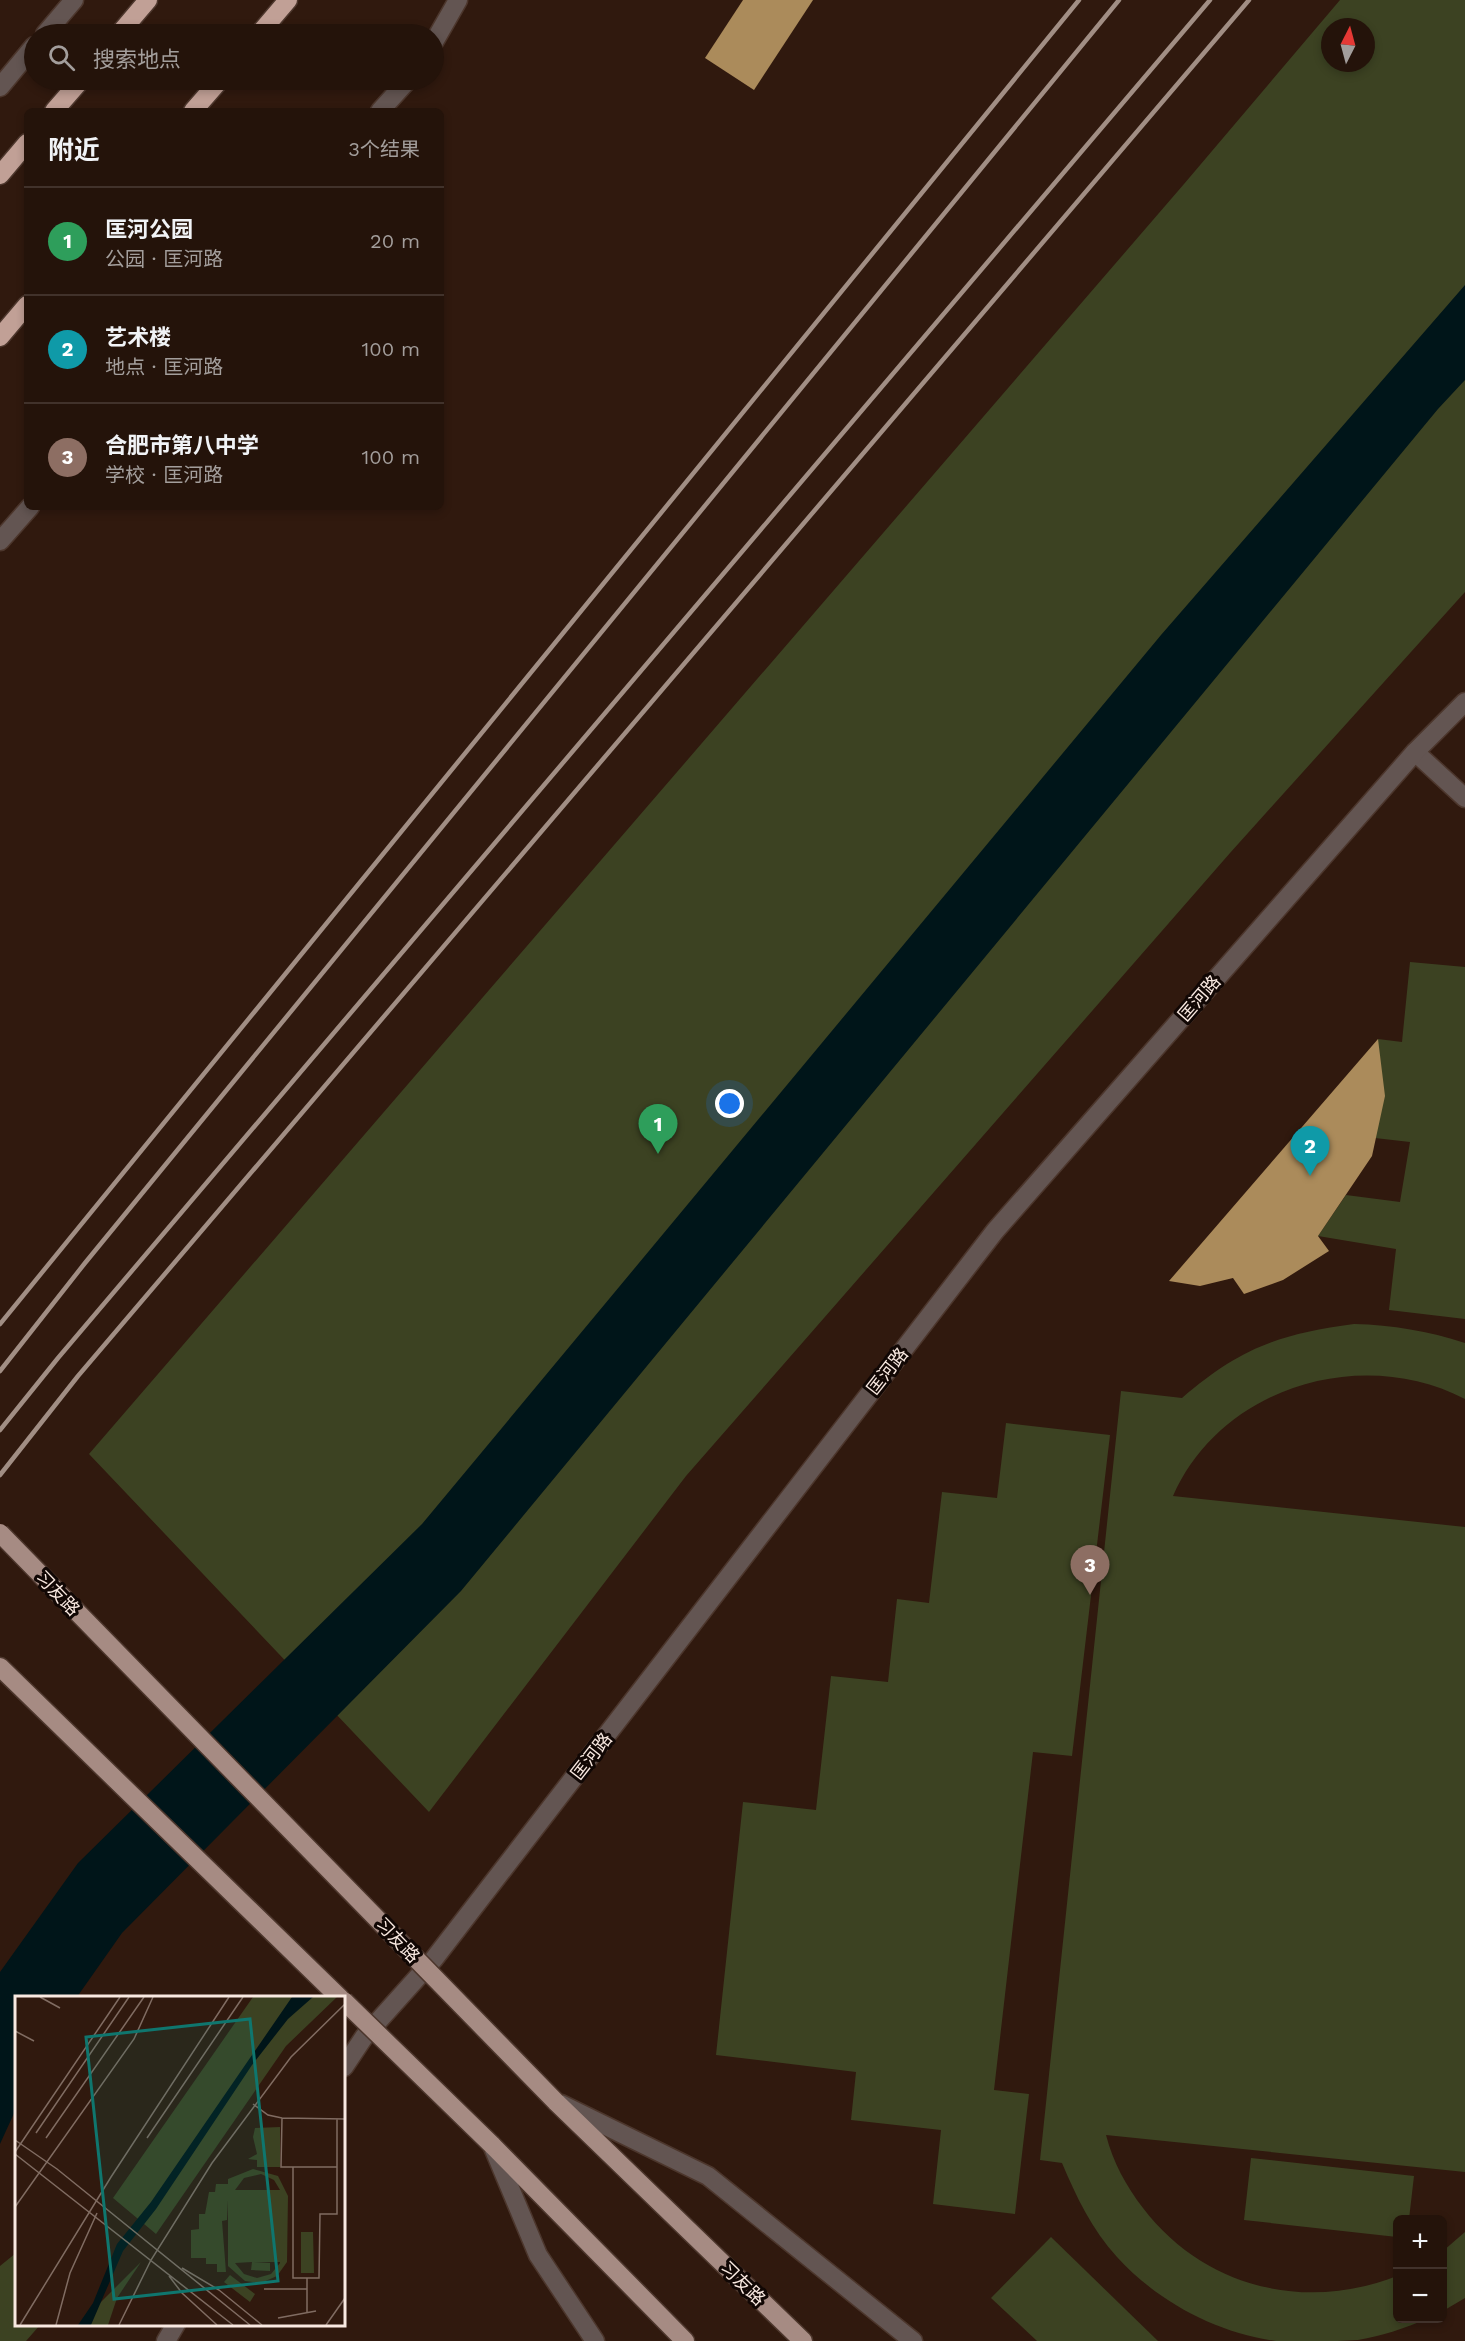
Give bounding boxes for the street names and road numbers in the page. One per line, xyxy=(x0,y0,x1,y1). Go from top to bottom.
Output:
street label: 匡河路 xyxy=(1173,971,1225,1025)
street label: 匡河路 xyxy=(862,1343,912,1399)
street label: 习友路 xyxy=(32,1566,84,1620)
street label: 匡河路 xyxy=(566,1728,616,1784)
street label: 习友路 xyxy=(372,1913,424,1967)
street label: 习友路 xyxy=(716,2257,770,2309)

